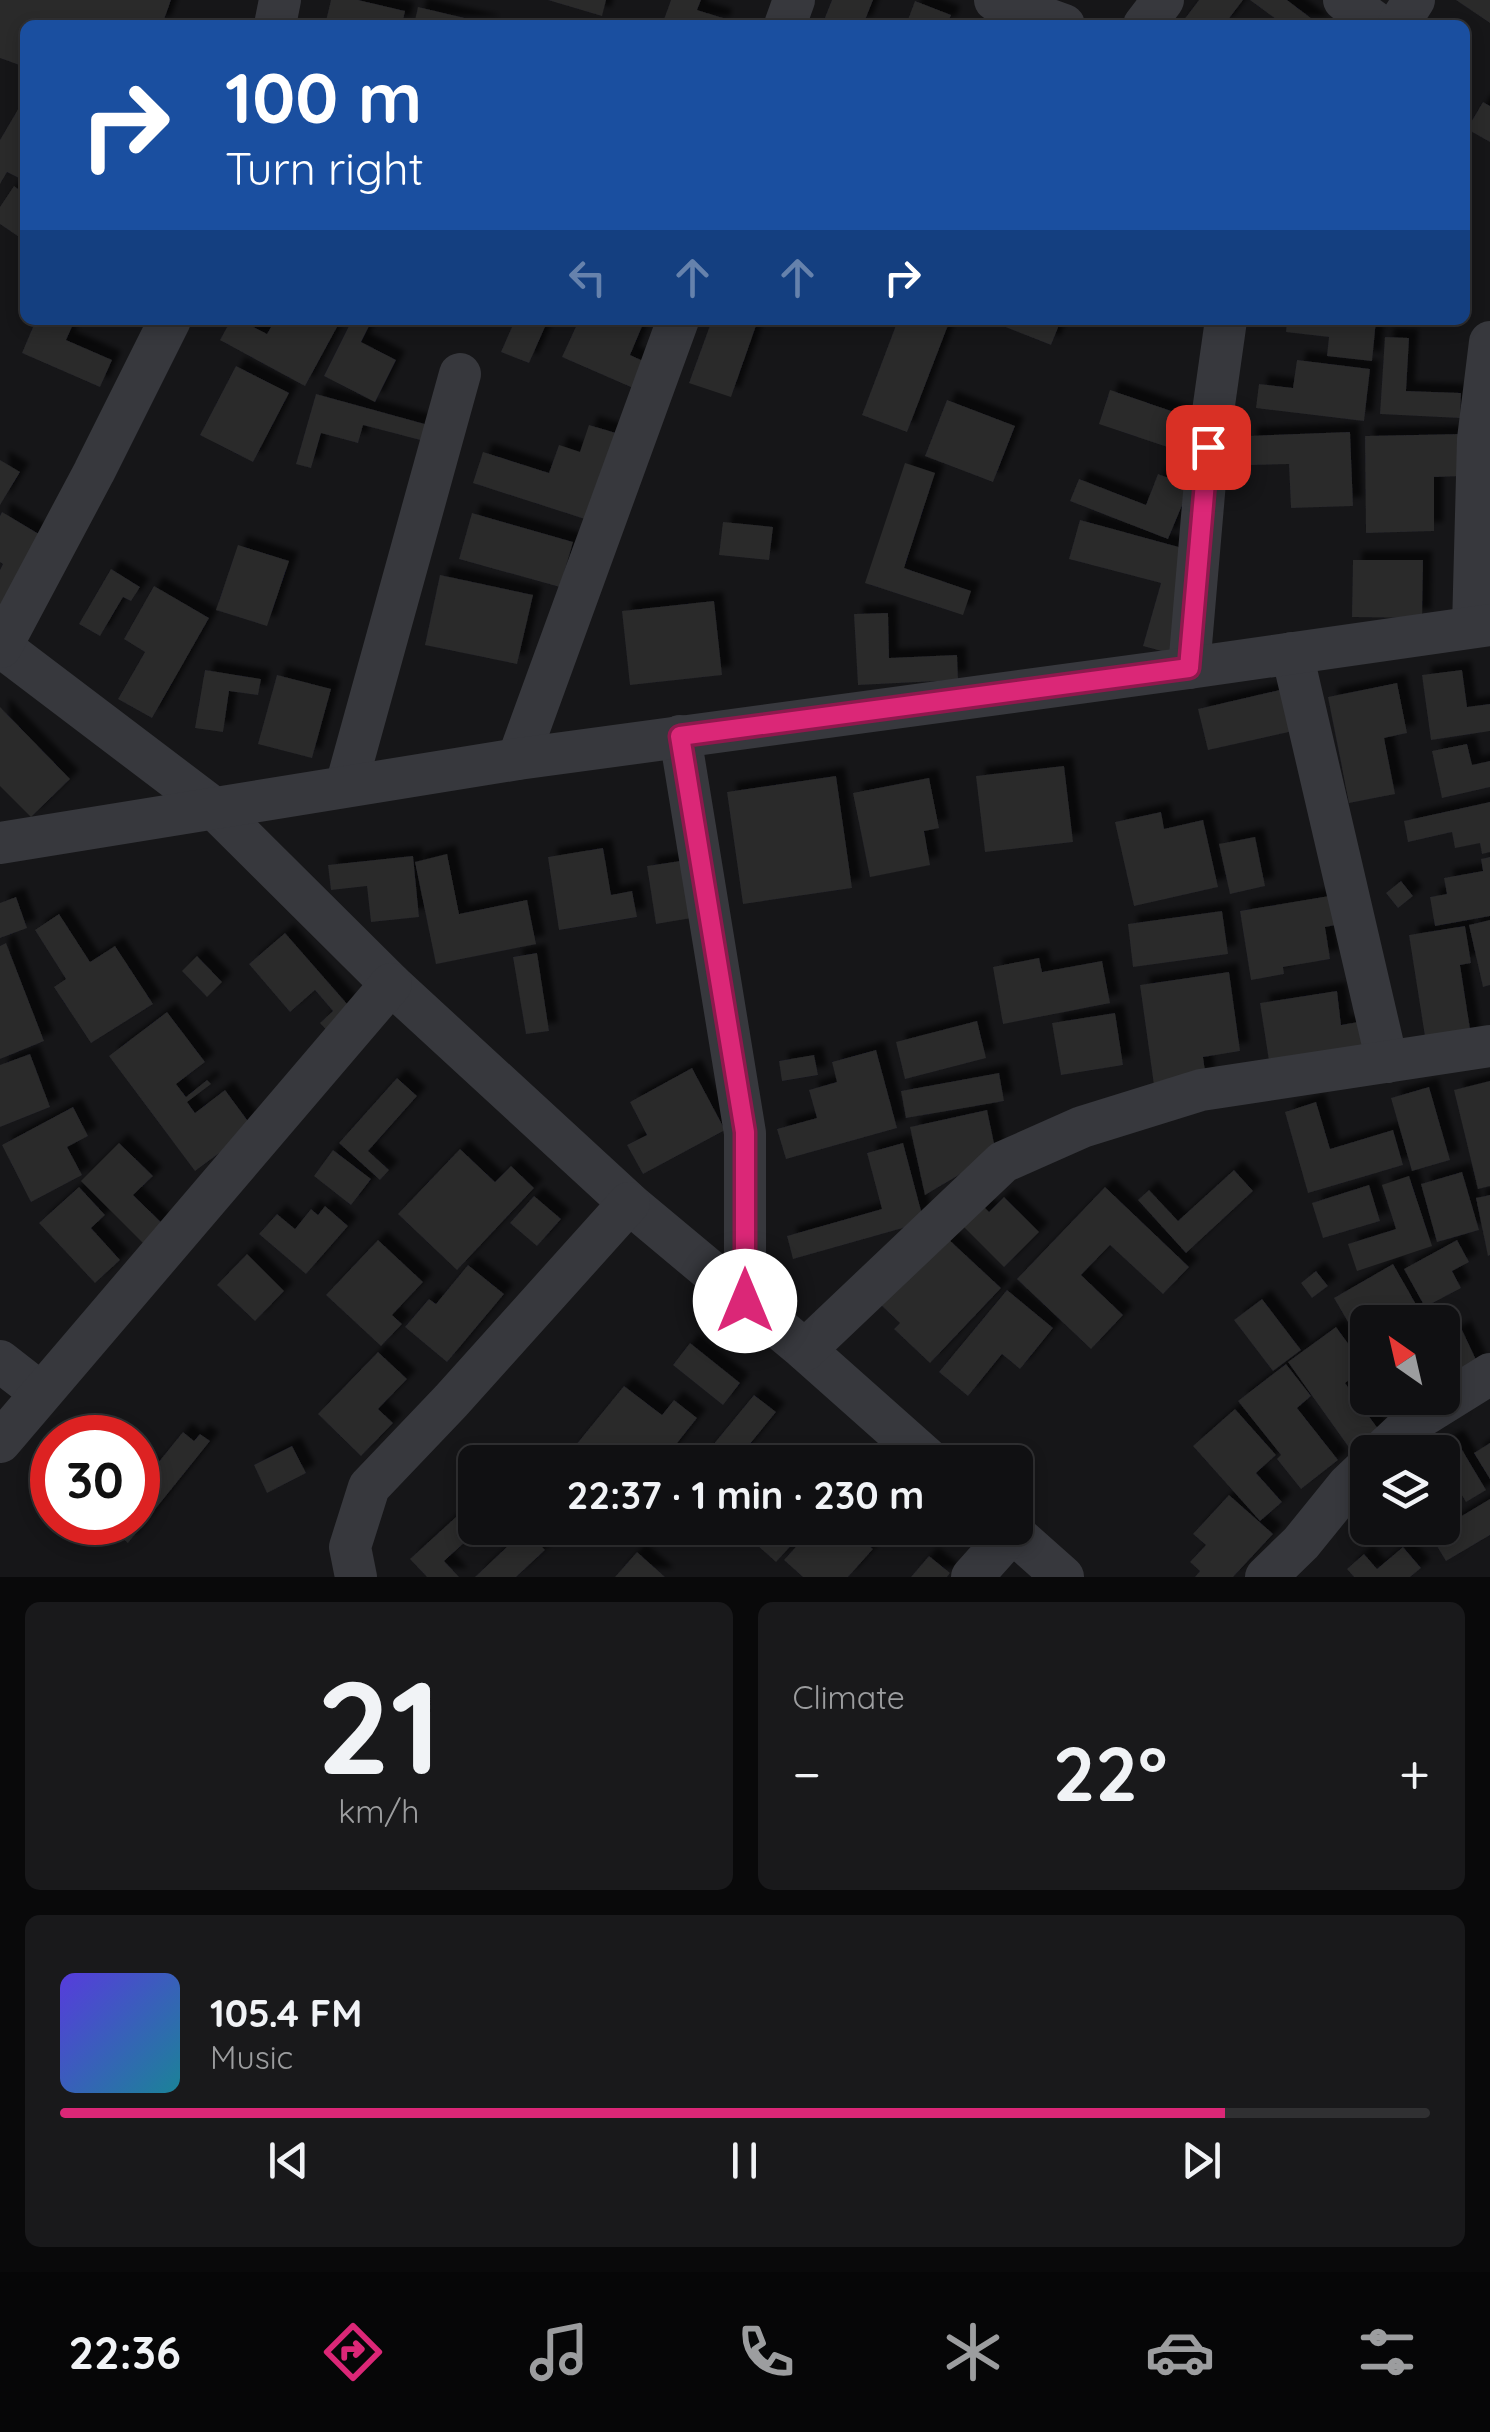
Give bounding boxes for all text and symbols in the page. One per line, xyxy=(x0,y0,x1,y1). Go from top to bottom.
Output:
text: 100 m xyxy=(225,53,422,141)
icon: right xyxy=(60,60,190,190)
text: Turn right xyxy=(225,140,424,196)
icon: left xyxy=(560,250,615,305)
icon: ahead xyxy=(665,250,720,305)
icon: ahead xyxy=(770,250,825,305)
icon: right xyxy=(875,250,930,305)
pin xyxy=(1166,405,1251,490)
icon: arrive xyxy=(1181,420,1236,475)
position arrow xyxy=(693,1249,797,1353)
north arrow xyxy=(1350,1305,1460,1415)
map controls xyxy=(1350,1305,1460,1545)
speed limit sign: 30 xyxy=(30,1415,160,1545)
button: layers xyxy=(1350,1435,1460,1545)
text: 22:37 · 1 min · 230 m xyxy=(567,1471,924,1519)
text: 21 xyxy=(316,1644,441,1807)
text: Climate xyxy=(793,1677,905,1717)
text: 22° xyxy=(1053,1726,1167,1820)
text: − xyxy=(793,1739,821,1808)
text: + xyxy=(1399,1739,1430,1808)
text: km/h xyxy=(338,1791,419,1831)
text: 105.4 FM xyxy=(210,1989,362,2037)
text: Music xyxy=(210,2037,293,2077)
icon: previous xyxy=(261,2133,316,2188)
icon: pause xyxy=(717,2133,772,2188)
icon: next xyxy=(1174,2133,1229,2188)
icon: directions xyxy=(318,2317,388,2387)
icon: music xyxy=(524,2317,594,2387)
icon: phone xyxy=(731,2317,801,2387)
icon: climate xyxy=(938,2317,1008,2387)
icon: car xyxy=(1145,2317,1215,2387)
icon: filters xyxy=(1352,2317,1422,2387)
text: 22:36 xyxy=(68,2324,181,2380)

